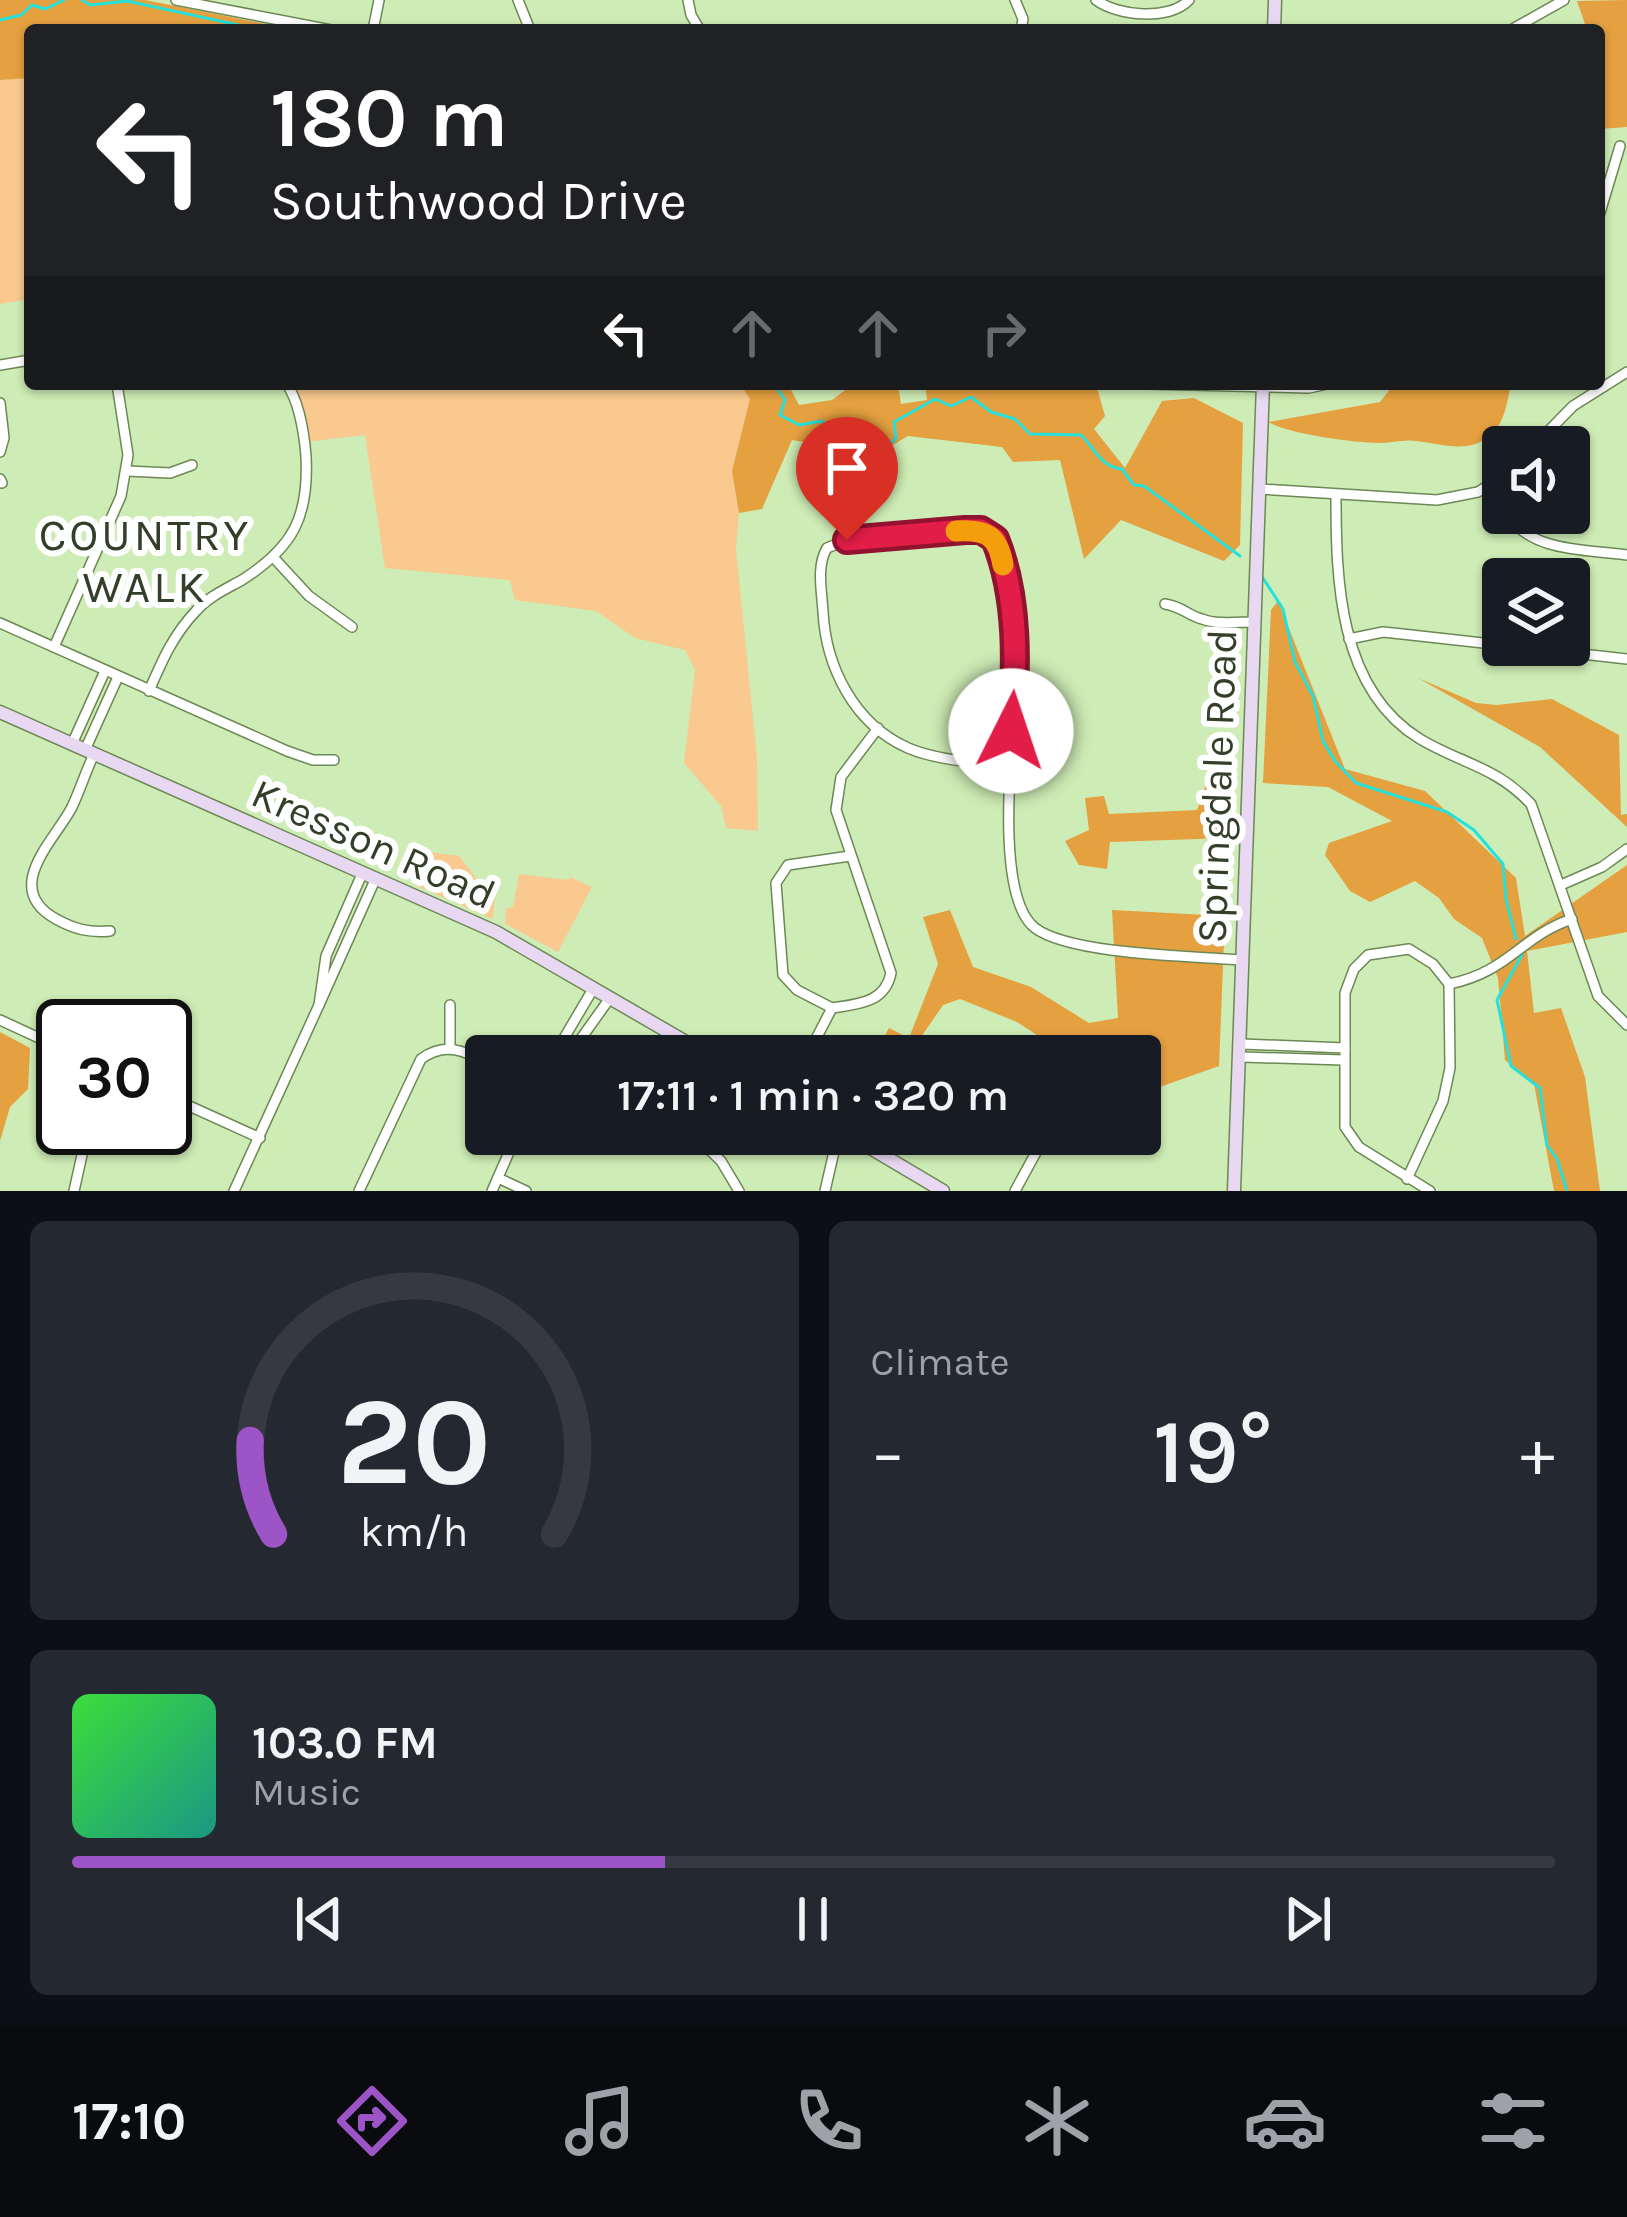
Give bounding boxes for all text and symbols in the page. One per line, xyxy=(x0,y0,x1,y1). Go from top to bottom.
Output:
text: 180 m xyxy=(270,69,508,167)
icon: left xyxy=(72,72,228,228)
text: Southwood Drive xyxy=(270,169,687,233)
icon: left xyxy=(593,300,659,366)
icon: ahead xyxy=(719,300,785,366)
icon: ahead xyxy=(845,300,911,366)
icon: right xyxy=(971,300,1037,366)
pin xyxy=(796,417,898,540)
map controls xyxy=(1482,426,1590,666)
button: sound xyxy=(1482,426,1590,534)
icon: arrive xyxy=(814,435,880,501)
district label: COUNTRY WALK xyxy=(39,509,251,613)
button: layers xyxy=(1482,558,1590,666)
street label: Springdale Road xyxy=(1187,628,1247,944)
position arrow xyxy=(948,668,1074,794)
street label: Kresson Road xyxy=(244,768,503,920)
speed limit sign: 30 xyxy=(36,999,192,1155)
text: 17:11 · 1 min · 320 m xyxy=(617,1069,1009,1121)
text: Climate xyxy=(871,1339,1010,1385)
text: 20 xyxy=(337,1369,491,1514)
text: 19° xyxy=(1153,1399,1272,1505)
text: − xyxy=(871,1414,905,1492)
text: + xyxy=(1520,1414,1555,1492)
text: km/h xyxy=(360,1506,469,1556)
text: 103.0 FM xyxy=(252,1717,438,1769)
text: Music xyxy=(252,1769,361,1815)
icon: previous xyxy=(286,1886,352,1952)
icon: pause xyxy=(780,1886,846,1952)
icon: next xyxy=(1275,1886,1341,1952)
icon: directions xyxy=(330,2079,414,2163)
icon: music xyxy=(558,2079,642,2163)
icon: phone xyxy=(787,2079,871,2163)
icon: climate xyxy=(1015,2079,1099,2163)
icon: car xyxy=(1243,2079,1327,2163)
icon: filters xyxy=(1471,2079,1555,2163)
text: 17:10 xyxy=(72,2089,186,2153)

